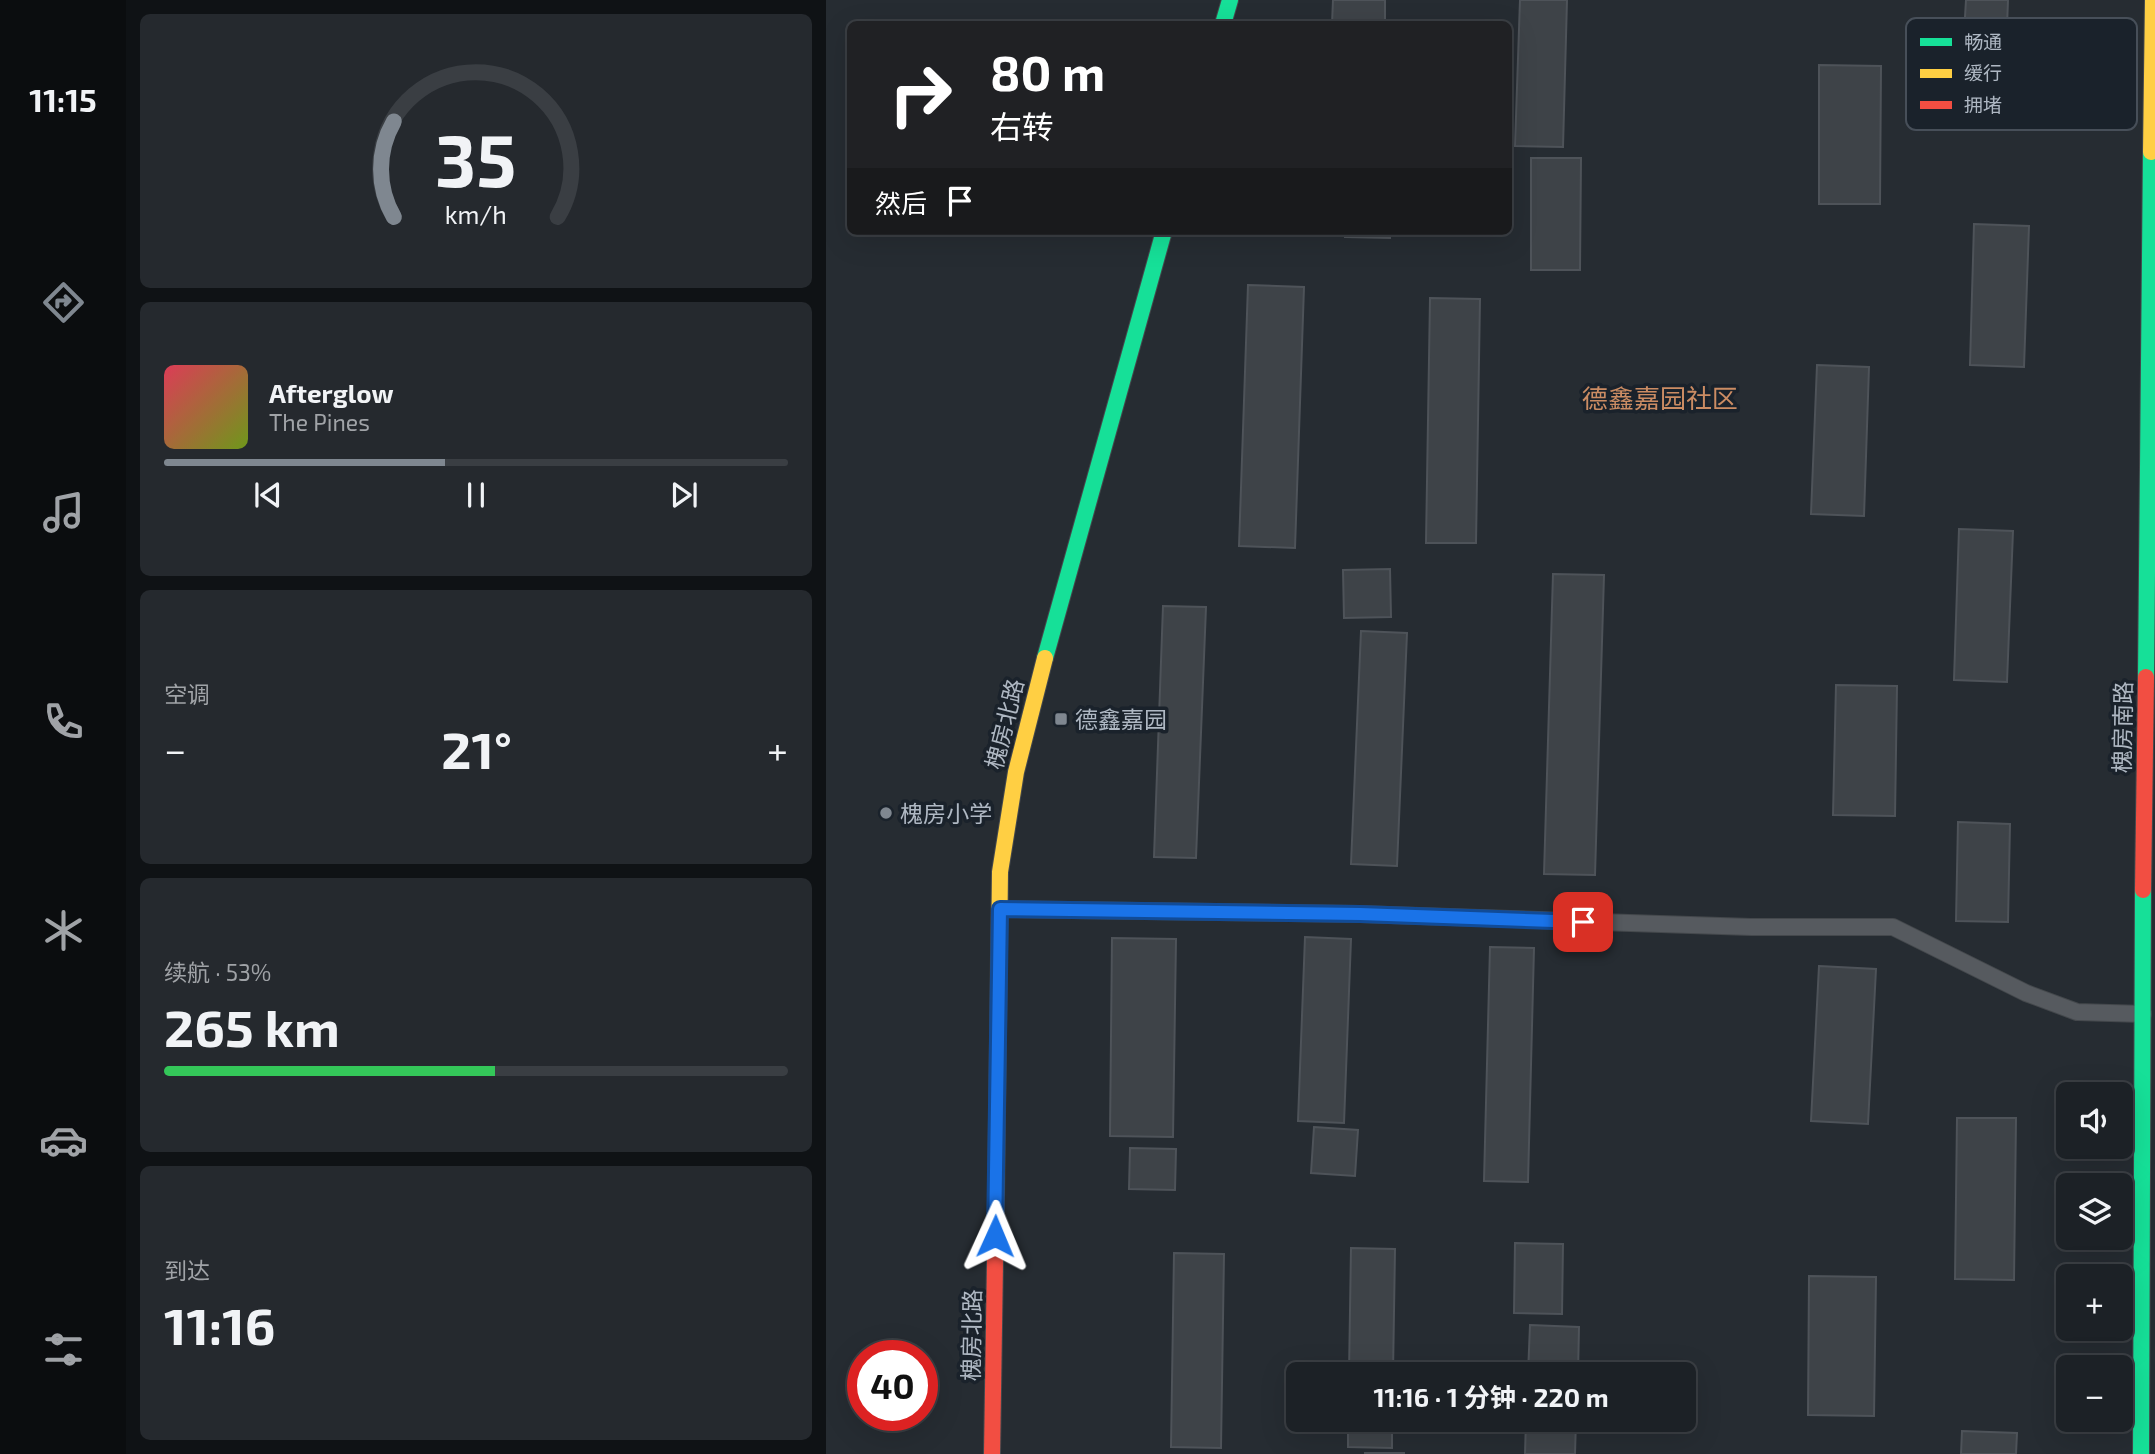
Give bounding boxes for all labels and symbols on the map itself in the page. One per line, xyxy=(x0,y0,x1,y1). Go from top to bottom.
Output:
legend xyxy=(1906,18,2137,130)
text: 畅通 xyxy=(1964,30,2002,53)
text: 缓行 xyxy=(1964,61,2002,84)
text: 拥堵 xyxy=(1964,93,2002,116)
district label: 德鑫嘉园社区 xyxy=(1582,382,1738,413)
street label: 槐房北路 xyxy=(979,676,1029,772)
street label: 槐房南路 xyxy=(2107,681,2137,773)
place label: 德鑫嘉园 xyxy=(1075,705,1167,733)
marker: 德鑫嘉园 xyxy=(1053,711,1069,727)
place label: 槐房小学 xyxy=(900,799,992,827)
marker: 槐房小学 xyxy=(878,805,894,821)
pin xyxy=(1553,892,1613,952)
position arrow xyxy=(958,1199,1032,1273)
street label: 槐房北路 xyxy=(956,1289,986,1381)
speed limit sign: 40 xyxy=(847,1340,938,1431)

